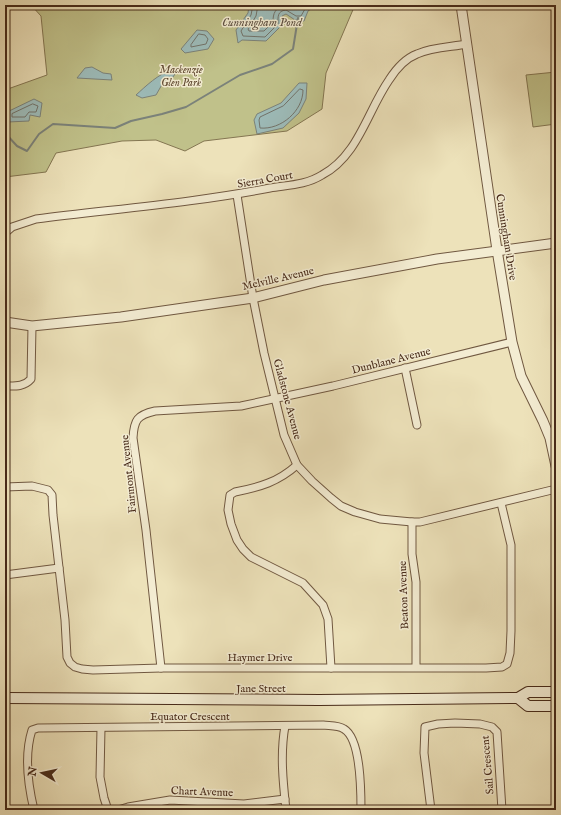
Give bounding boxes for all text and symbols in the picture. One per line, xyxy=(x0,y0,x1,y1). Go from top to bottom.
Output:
water label: Cunningham Pond xyxy=(222,15,303,31)
park label: Mackenzie Glen Park xyxy=(159,63,203,90)
street label: Sierra Court xyxy=(236,168,294,192)
street label: Cunningham Drive xyxy=(492,193,520,281)
street label: Melville Avenue xyxy=(241,264,315,294)
street label: Dunblane Avenue xyxy=(350,344,432,378)
street label: Gladstone Avenue xyxy=(270,357,305,441)
street label: Fairmont Avenue xyxy=(118,434,140,514)
street label: Beaton Avenue xyxy=(396,560,412,629)
street label: Haymer Drive xyxy=(227,651,293,665)
street label: Jane Street xyxy=(234,682,286,696)
street label: Equator Crescent xyxy=(150,710,230,724)
street label: Sail Crescent xyxy=(478,735,498,795)
north arrow xyxy=(22,753,62,793)
text: N xyxy=(25,765,41,778)
street label: Chart Avenue xyxy=(171,784,233,800)

